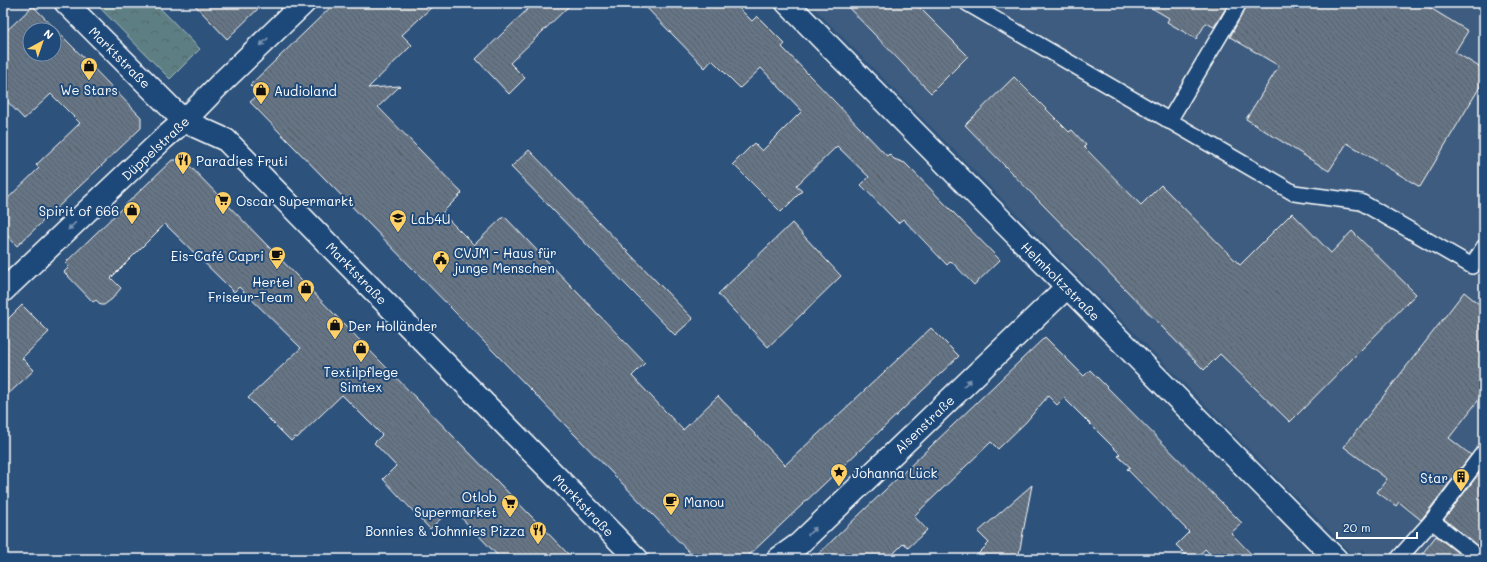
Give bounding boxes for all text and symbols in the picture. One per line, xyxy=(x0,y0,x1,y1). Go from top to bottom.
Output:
north arrow xyxy=(22,22,62,62)
street label: Marktstraße xyxy=(86,23,154,91)
text: N xyxy=(41,26,57,42)
one-way arrow xyxy=(259,37,269,46)
shop icon: We Stars xyxy=(79,56,99,81)
shop icon: Audioland xyxy=(251,80,271,105)
place label: We Stars xyxy=(60,81,118,98)
place label: Audioland xyxy=(274,82,337,99)
street label: Düppelstraße xyxy=(118,112,192,184)
restaurant icon: Paradies Fruti xyxy=(173,150,193,175)
place label: Paradies Fruti xyxy=(196,152,288,169)
supermarket icon: Oscar Supermarkt xyxy=(213,190,233,215)
place label: Oscar Supermarkt xyxy=(236,192,354,209)
shop icon: Spirit of 666 xyxy=(122,200,142,225)
place label: Spirit of 666 xyxy=(39,202,119,219)
school or university icon: Lab4U xyxy=(388,208,408,233)
place label: Lab4U xyxy=(411,210,451,227)
one-way arrow xyxy=(67,221,77,231)
street label: Marktstraße xyxy=(323,238,391,308)
street label: Helmholtzstraße xyxy=(1018,238,1104,324)
place label: CVJM - Haus für junge Menschen xyxy=(452,244,557,276)
cafe icon: Eis-Café Capri xyxy=(267,245,287,270)
place label: Eis-Café Capri xyxy=(171,247,264,264)
public building icon: CVJM - Haus für junge Menschen xyxy=(431,249,451,274)
place label: Hertel Friseur-Team xyxy=(208,273,293,305)
shop icon: Hertel Friseur-Team xyxy=(296,278,316,303)
shop icon: Der Holländer xyxy=(325,315,345,340)
place label: Der Holländer xyxy=(348,317,437,334)
shop icon: Textilpflege Simtex xyxy=(351,338,371,363)
place label: Textilpflege Simtex xyxy=(324,363,398,395)
one-way arrow xyxy=(962,378,972,388)
street label: Alsenstraße xyxy=(890,391,958,457)
place icon: Johanna Lück xyxy=(829,462,849,487)
place label: Johanna Lück xyxy=(852,464,938,481)
building icon: Star xyxy=(1451,467,1471,492)
place label: Star xyxy=(1420,469,1448,486)
street label: Marktstraße xyxy=(550,470,618,540)
place label: Otlob Supermarket xyxy=(414,488,497,520)
cafe icon: Manou xyxy=(661,491,681,516)
supermarket icon: Otlob Supermarket xyxy=(500,493,520,518)
place label: Manou xyxy=(684,493,724,510)
scale bar xyxy=(1337,514,1417,540)
text: 20 m xyxy=(1343,519,1371,535)
restaurant icon: Bonnies & Johnnies Pizza xyxy=(528,520,548,545)
place label: Bonnies & Johnnies Pizza xyxy=(365,522,525,539)
one-way arrow xyxy=(807,526,817,536)

